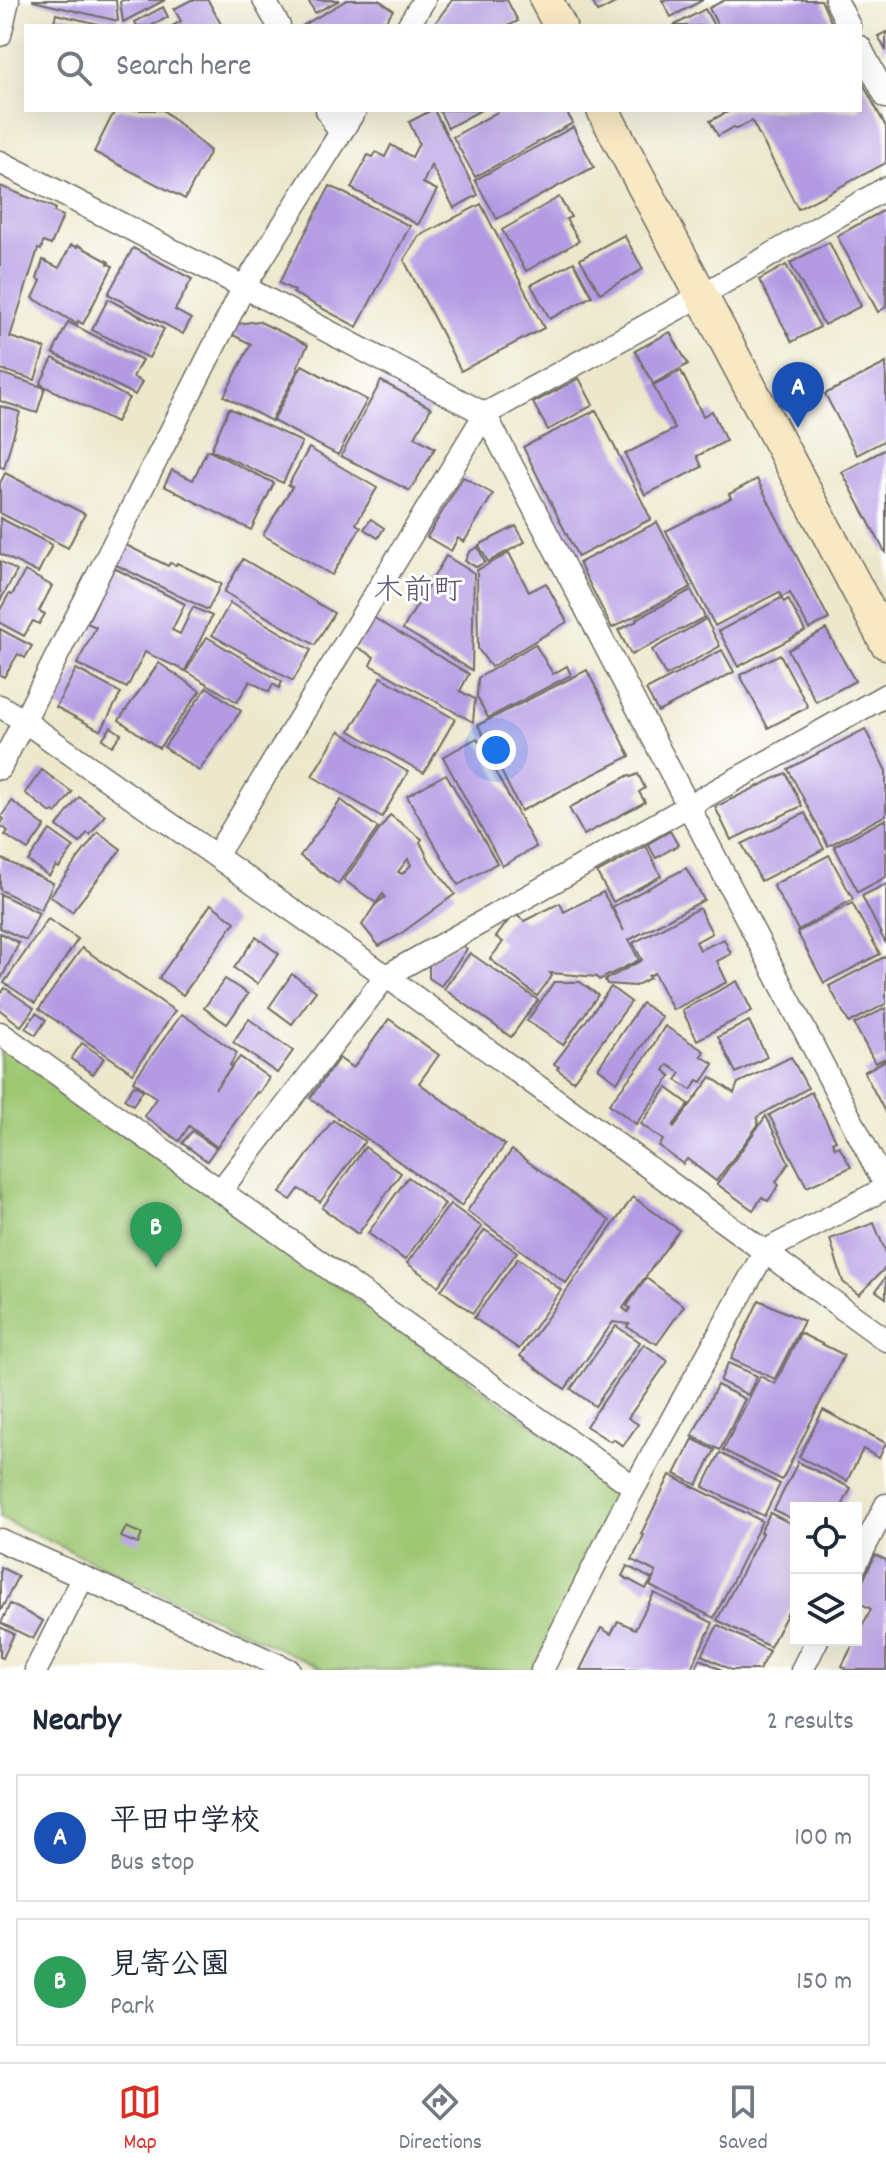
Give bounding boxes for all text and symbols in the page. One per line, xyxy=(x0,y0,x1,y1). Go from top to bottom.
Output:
search box xyxy=(24,24,862,112)
icon: search xyxy=(52,46,96,90)
text: Search here xyxy=(116,47,252,90)
pin: A xyxy=(772,362,824,428)
district label: 木前町 xyxy=(373,572,463,615)
your location xyxy=(476,730,516,770)
pin: B xyxy=(130,1202,182,1268)
map controls xyxy=(790,1502,862,1646)
button: locate xyxy=(790,1502,862,1574)
button: layers xyxy=(790,1574,862,1646)
text: Nearby xyxy=(32,1698,121,1747)
text: 2 results xyxy=(767,1704,854,1741)
text: 平田中学校 xyxy=(110,1802,260,1845)
text: A xyxy=(53,1820,67,1857)
text: 100 m xyxy=(794,1820,852,1857)
text: Bus stop xyxy=(110,1845,195,1882)
text: 見寄公園 xyxy=(110,1946,230,1989)
text: B xyxy=(54,1964,66,2001)
text: 150 m xyxy=(796,1964,852,2001)
text: Park xyxy=(110,1989,154,2026)
tab: Map xyxy=(118,2080,162,2159)
tab: Directions xyxy=(399,2080,482,2159)
tab: Saved xyxy=(719,2080,768,2159)

